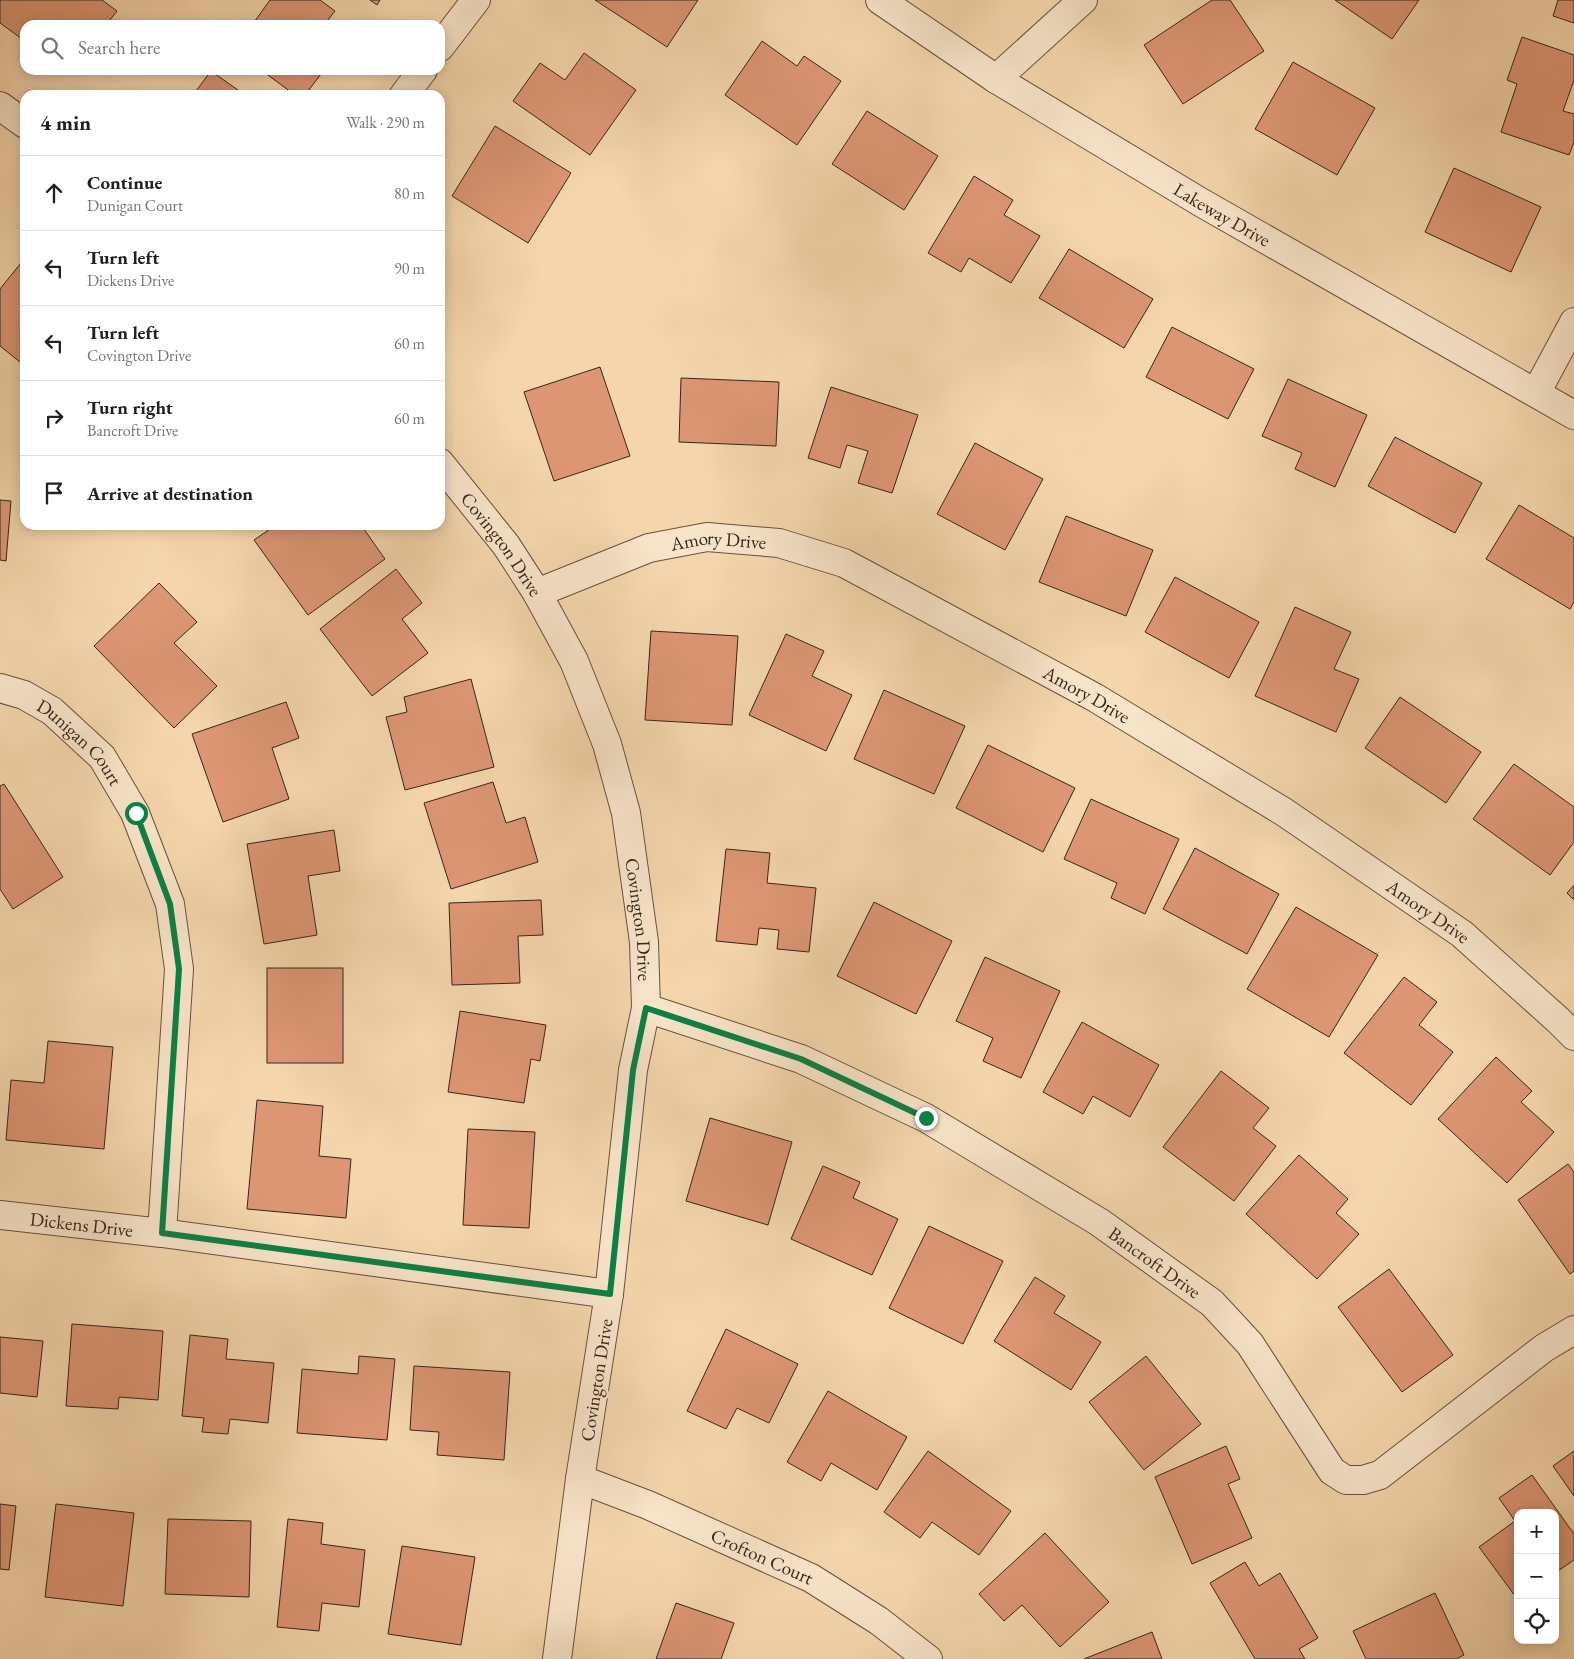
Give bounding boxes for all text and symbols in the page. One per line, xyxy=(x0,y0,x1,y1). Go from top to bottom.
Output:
search box xyxy=(20,20,445,75)
icon: search xyxy=(38,34,66,62)
text: Search here xyxy=(78,35,160,60)
text: 4 min xyxy=(40,109,91,136)
text: Walk · 290 m xyxy=(346,112,425,133)
text: Continue xyxy=(87,170,162,195)
street label: Lakeway Drive xyxy=(1169,177,1275,253)
icon: ahead xyxy=(40,179,68,207)
text: 80 m xyxy=(394,183,425,204)
text: Dunigan Court xyxy=(87,195,183,216)
text: Turn left xyxy=(87,245,159,270)
icon: left xyxy=(40,254,68,282)
text: 90 m xyxy=(394,258,425,279)
text: Dickens Drive xyxy=(87,270,174,291)
text: Turn left xyxy=(87,320,159,345)
icon: left xyxy=(40,329,68,357)
text: 60 m xyxy=(394,333,425,354)
text: Covington Drive xyxy=(87,345,191,366)
text: Turn right xyxy=(87,395,173,420)
icon: right xyxy=(40,404,68,432)
text: 60 m xyxy=(394,408,425,429)
text: Bancroft Drive xyxy=(87,420,178,441)
icon: arrive xyxy=(40,479,68,507)
text: Arrive at destination xyxy=(87,481,253,506)
street label: Covington Drive xyxy=(455,487,548,601)
street label: Amory Drive xyxy=(667,525,767,557)
street label: Amory Drive xyxy=(1038,660,1135,729)
street label: Dunigan Court xyxy=(32,693,128,790)
route start xyxy=(125,802,148,825)
street label: Covington Drive xyxy=(619,856,657,981)
street label: Amory Drive xyxy=(1381,873,1476,949)
route end xyxy=(915,1107,938,1130)
street label: Dickens Drive xyxy=(29,1206,134,1243)
street label: Bancroft Drive xyxy=(1103,1221,1206,1304)
street label: Covington Drive xyxy=(574,1317,619,1443)
map controls xyxy=(1514,1509,1559,1644)
button: + xyxy=(1514,1509,1559,1554)
street label: Crofton Court xyxy=(707,1523,817,1590)
button: − xyxy=(1514,1554,1559,1599)
button: locate xyxy=(1514,1599,1559,1644)

